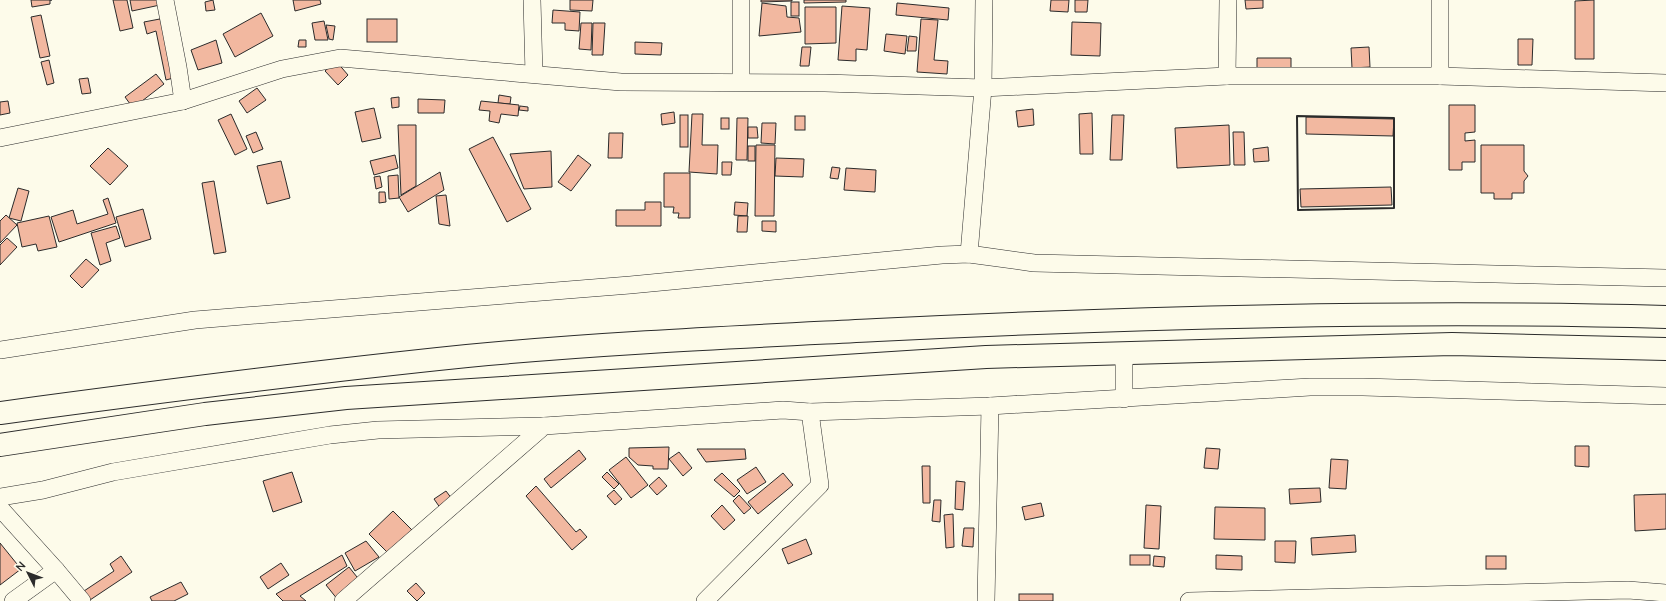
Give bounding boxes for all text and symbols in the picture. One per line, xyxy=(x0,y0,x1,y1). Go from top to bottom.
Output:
north arrow xyxy=(8,553,48,593)
text: N xyxy=(13,559,29,575)

